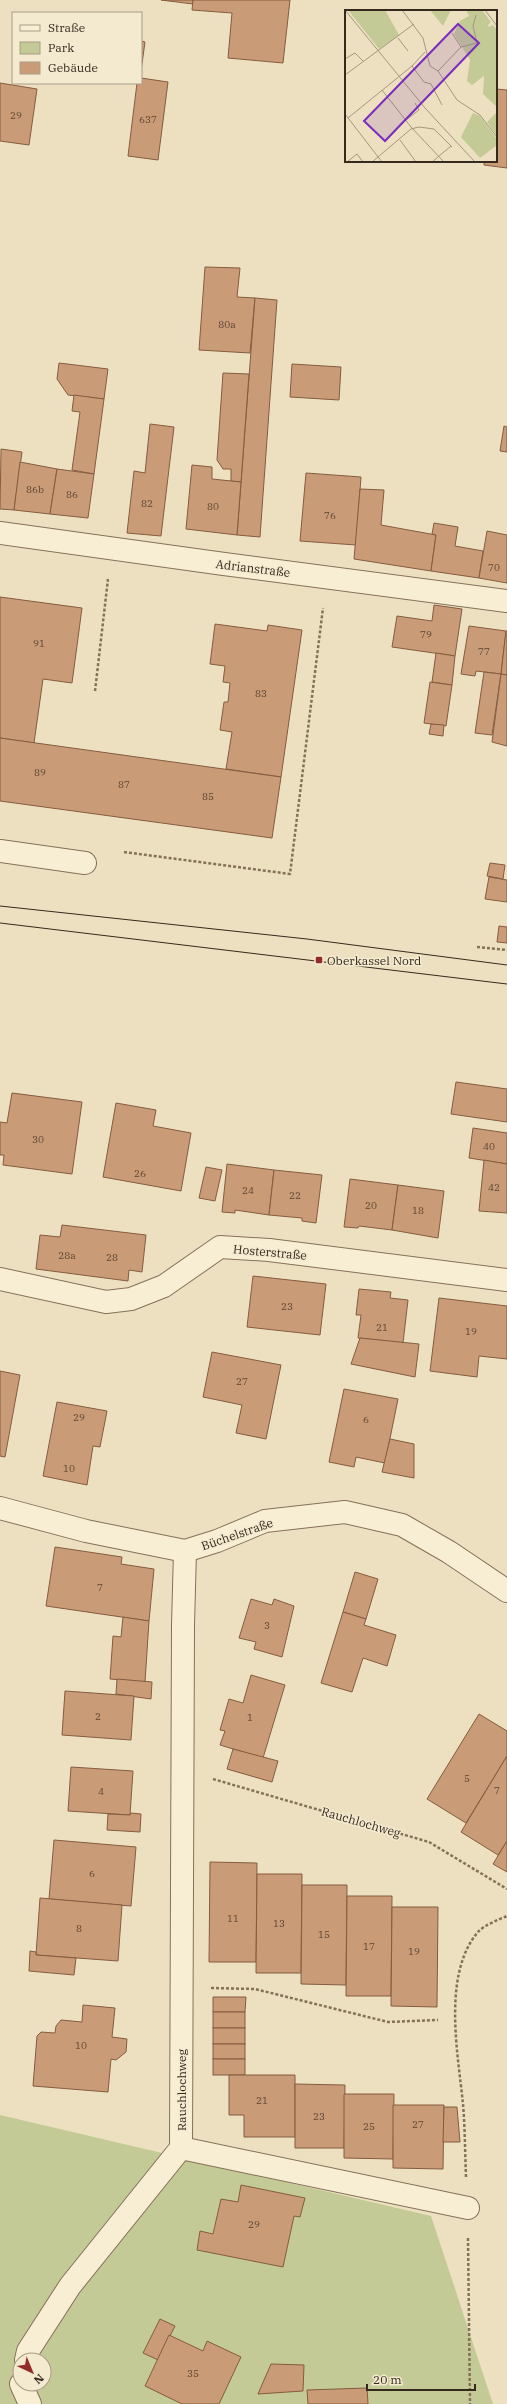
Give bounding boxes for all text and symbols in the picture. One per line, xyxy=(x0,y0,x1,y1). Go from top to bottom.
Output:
inset map xyxy=(345,10,497,162)
legend xyxy=(12,12,142,84)
text: Straße xyxy=(48,20,85,35)
text: Park xyxy=(48,40,74,55)
text: Gebäude xyxy=(48,60,98,75)
house number: 29 xyxy=(10,109,22,122)
house number: 637 xyxy=(139,113,157,126)
house number: 80a xyxy=(218,318,236,331)
house number: 86b xyxy=(26,483,44,496)
house number: 86 xyxy=(66,488,78,501)
house number: 82 xyxy=(141,497,153,510)
house number: 80 xyxy=(207,500,219,513)
house number: 76 xyxy=(324,509,336,522)
street label: Adrianstraße xyxy=(215,556,291,580)
house number: 70 xyxy=(488,561,500,574)
house number: 79 xyxy=(420,628,432,641)
house number: 91 xyxy=(33,637,45,650)
house number: 77 xyxy=(478,645,490,658)
house number: 83 xyxy=(255,687,267,700)
house number: 89 xyxy=(34,766,46,779)
house number: 87 xyxy=(118,778,130,791)
house number: 85 xyxy=(202,790,214,803)
place label: Oberkassel Nord xyxy=(327,953,421,968)
marker: Oberkassel Nord xyxy=(314,955,324,965)
house number: 30 xyxy=(32,1133,44,1146)
house number: 40 xyxy=(483,1140,495,1153)
house number: 26 xyxy=(134,1167,146,1180)
house number: 42 xyxy=(488,1181,500,1194)
house number: 24 xyxy=(242,1184,254,1197)
house number: 22 xyxy=(289,1189,301,1202)
house number: 20 xyxy=(365,1199,377,1212)
house number: 18 xyxy=(412,1204,424,1217)
street label: Hosterstraße xyxy=(233,1241,307,1263)
house number: 28a xyxy=(58,1249,76,1262)
house number: 28 xyxy=(106,1251,118,1264)
house number: 23 xyxy=(281,1300,293,1313)
house number: 21 xyxy=(376,1321,388,1334)
house number: 19 xyxy=(465,1325,477,1338)
house number: 27 xyxy=(236,1375,248,1388)
house number: 29 xyxy=(73,1411,85,1424)
house number: 6 xyxy=(363,1413,369,1426)
house number: 10 xyxy=(63,1462,75,1475)
street label: Büchelstraße xyxy=(199,1515,275,1553)
house number: 7 xyxy=(97,1581,103,1594)
house number: 3 xyxy=(264,1619,270,1632)
house number: 2 xyxy=(95,1710,101,1723)
house number: 1 xyxy=(247,1711,253,1724)
house number: 5 xyxy=(464,1772,470,1785)
house number: 7 xyxy=(494,1784,500,1797)
house number: 4 xyxy=(98,1785,104,1798)
street label: Rauchlochweg xyxy=(320,1804,403,1841)
house number: 6 xyxy=(89,1867,95,1880)
house number: 11 xyxy=(227,1912,239,1925)
house number: 13 xyxy=(273,1917,285,1930)
house number: 8 xyxy=(76,1922,82,1935)
house number: 15 xyxy=(318,1928,330,1941)
house number: 17 xyxy=(363,1940,375,1953)
house number: 19 xyxy=(408,1945,420,1958)
house number: 10 xyxy=(75,2039,87,2052)
street label: Rauchlochweg xyxy=(174,2049,189,2131)
house number: 21 xyxy=(256,2094,268,2107)
house number: 23 xyxy=(313,2110,325,2123)
house number: 27 xyxy=(412,2118,424,2131)
house number: 25 xyxy=(363,2120,375,2133)
house number: 29 xyxy=(248,2218,260,2231)
north arrow xyxy=(12,2352,52,2392)
scale bar xyxy=(367,2366,475,2392)
house number: 35 xyxy=(187,2367,199,2380)
text: N xyxy=(31,2371,47,2387)
text: 20 m xyxy=(373,2372,402,2387)

